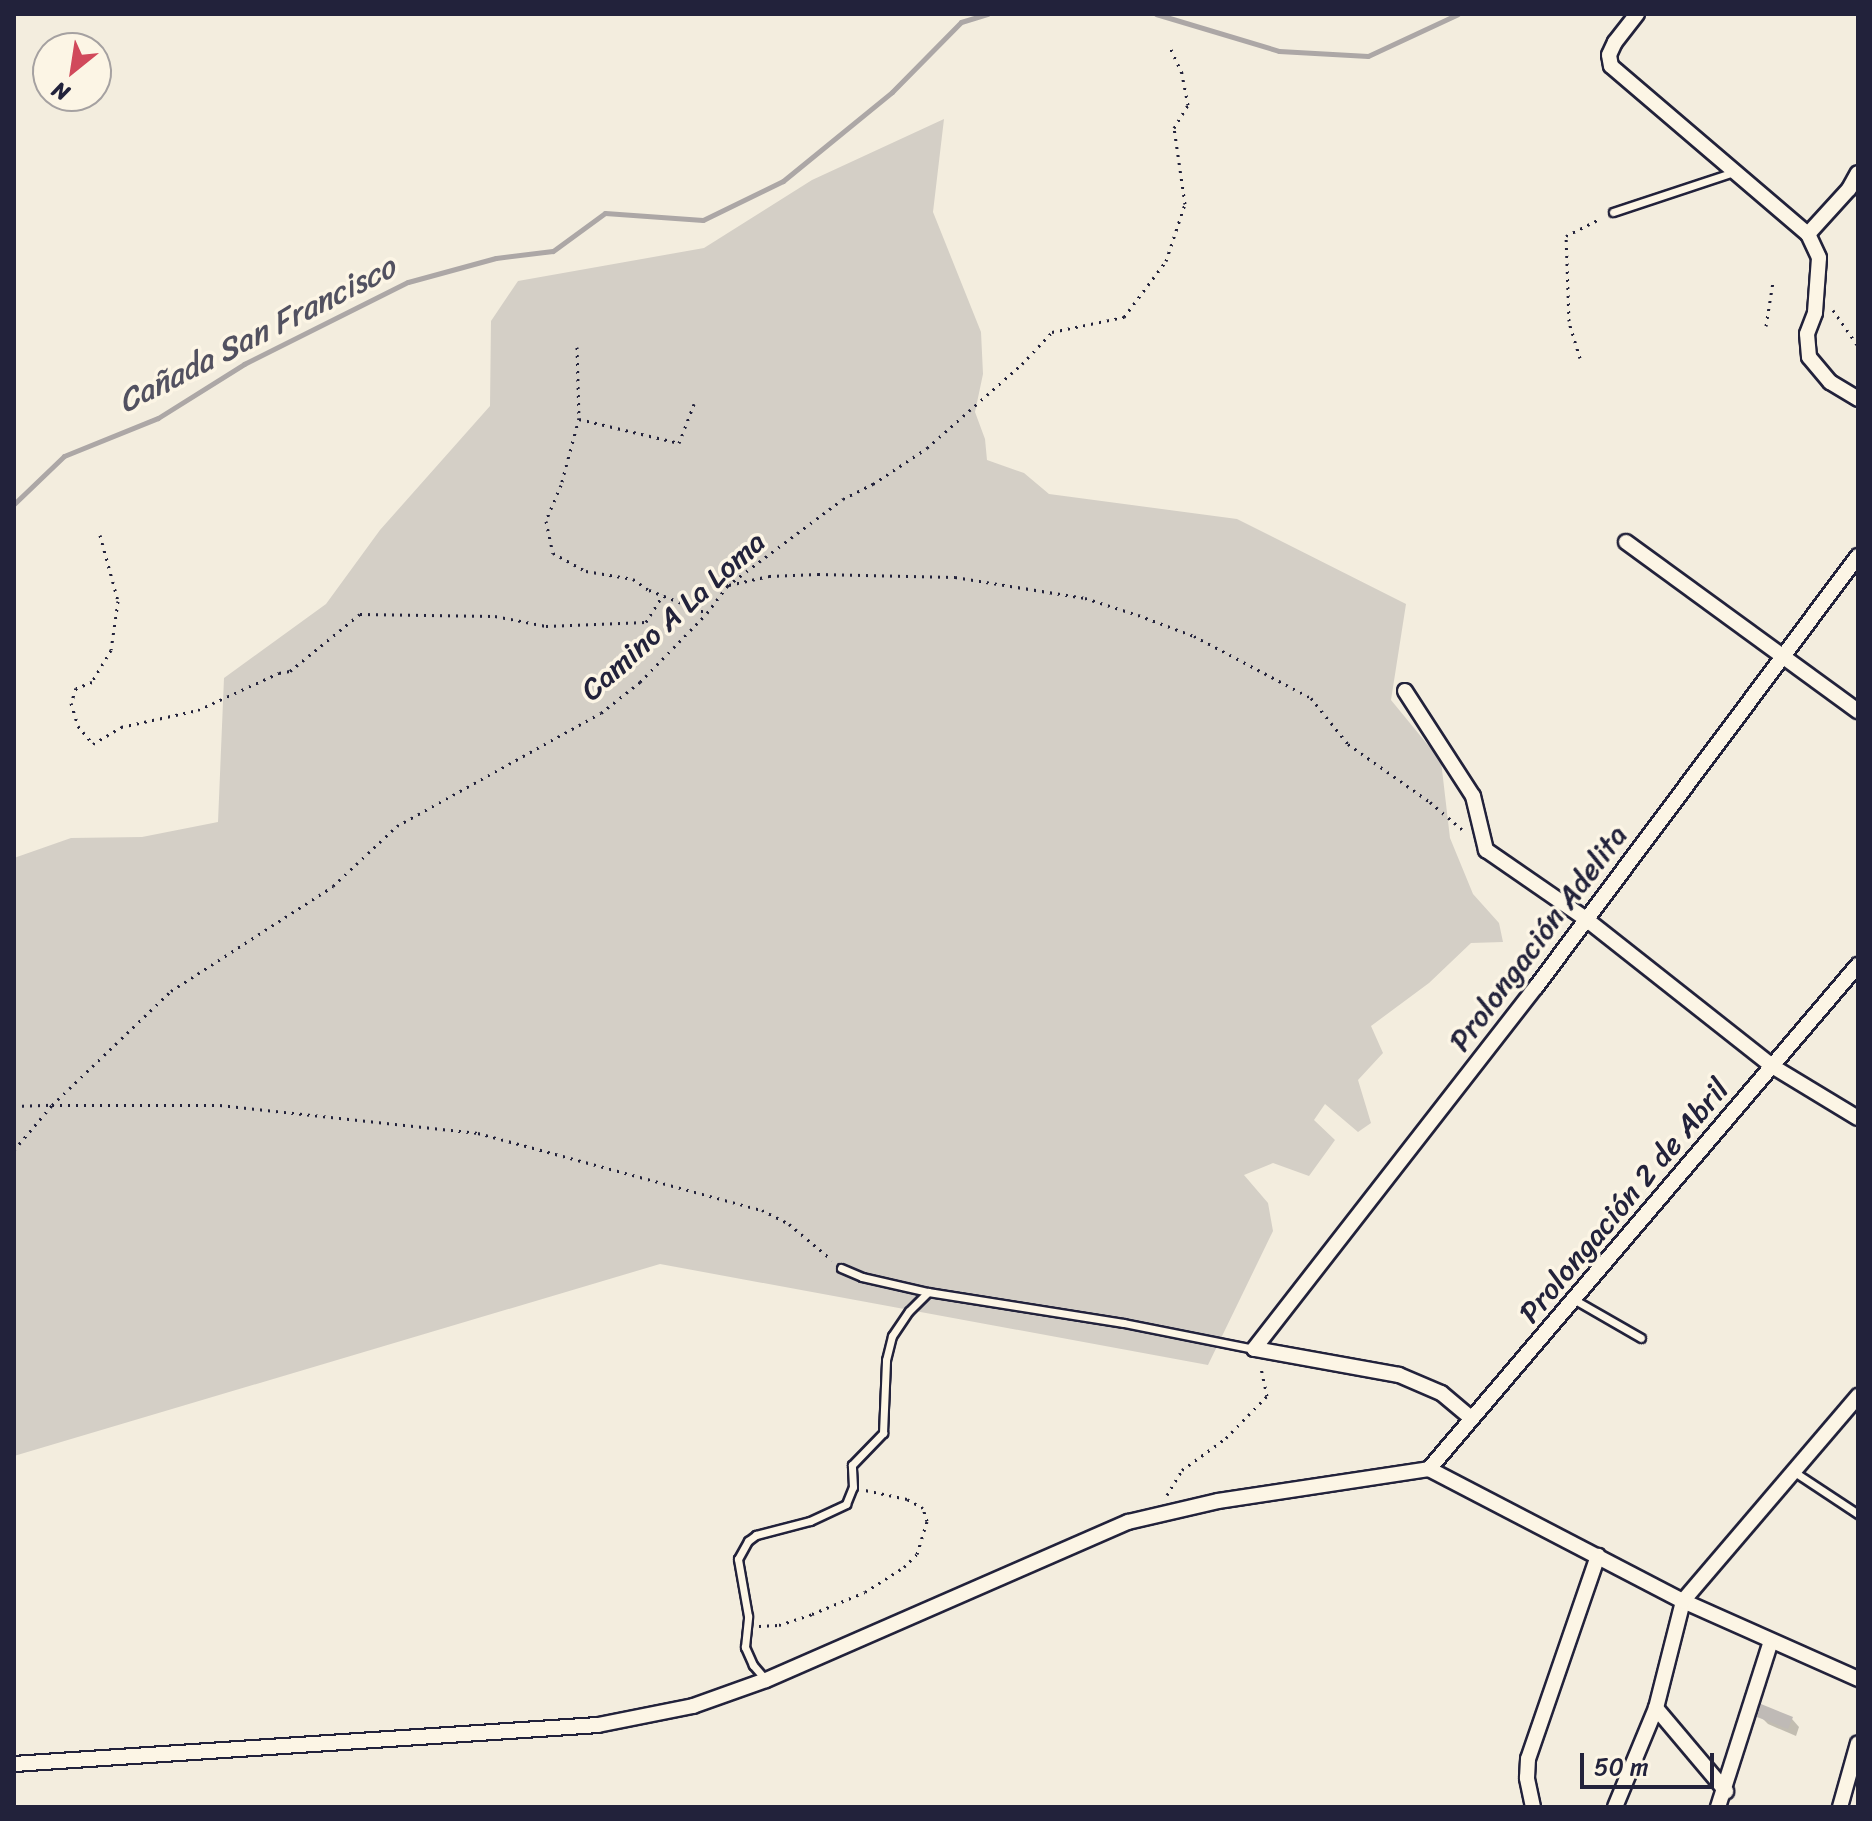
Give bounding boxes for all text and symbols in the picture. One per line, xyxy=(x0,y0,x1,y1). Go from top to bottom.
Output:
north arrow xyxy=(32,32,112,112)
text: N xyxy=(44,71,77,112)
water label: Cañada San Francisco xyxy=(111,248,403,422)
street label: Camino A La Loma xyxy=(574,524,772,708)
street label: Prolongación Adelita xyxy=(1441,818,1635,1058)
street label: Prolongación 2 de Abril xyxy=(1511,1071,1737,1331)
scale bar xyxy=(1584,1737,1718,1787)
text: 50 m xyxy=(1594,1746,1649,1788)

